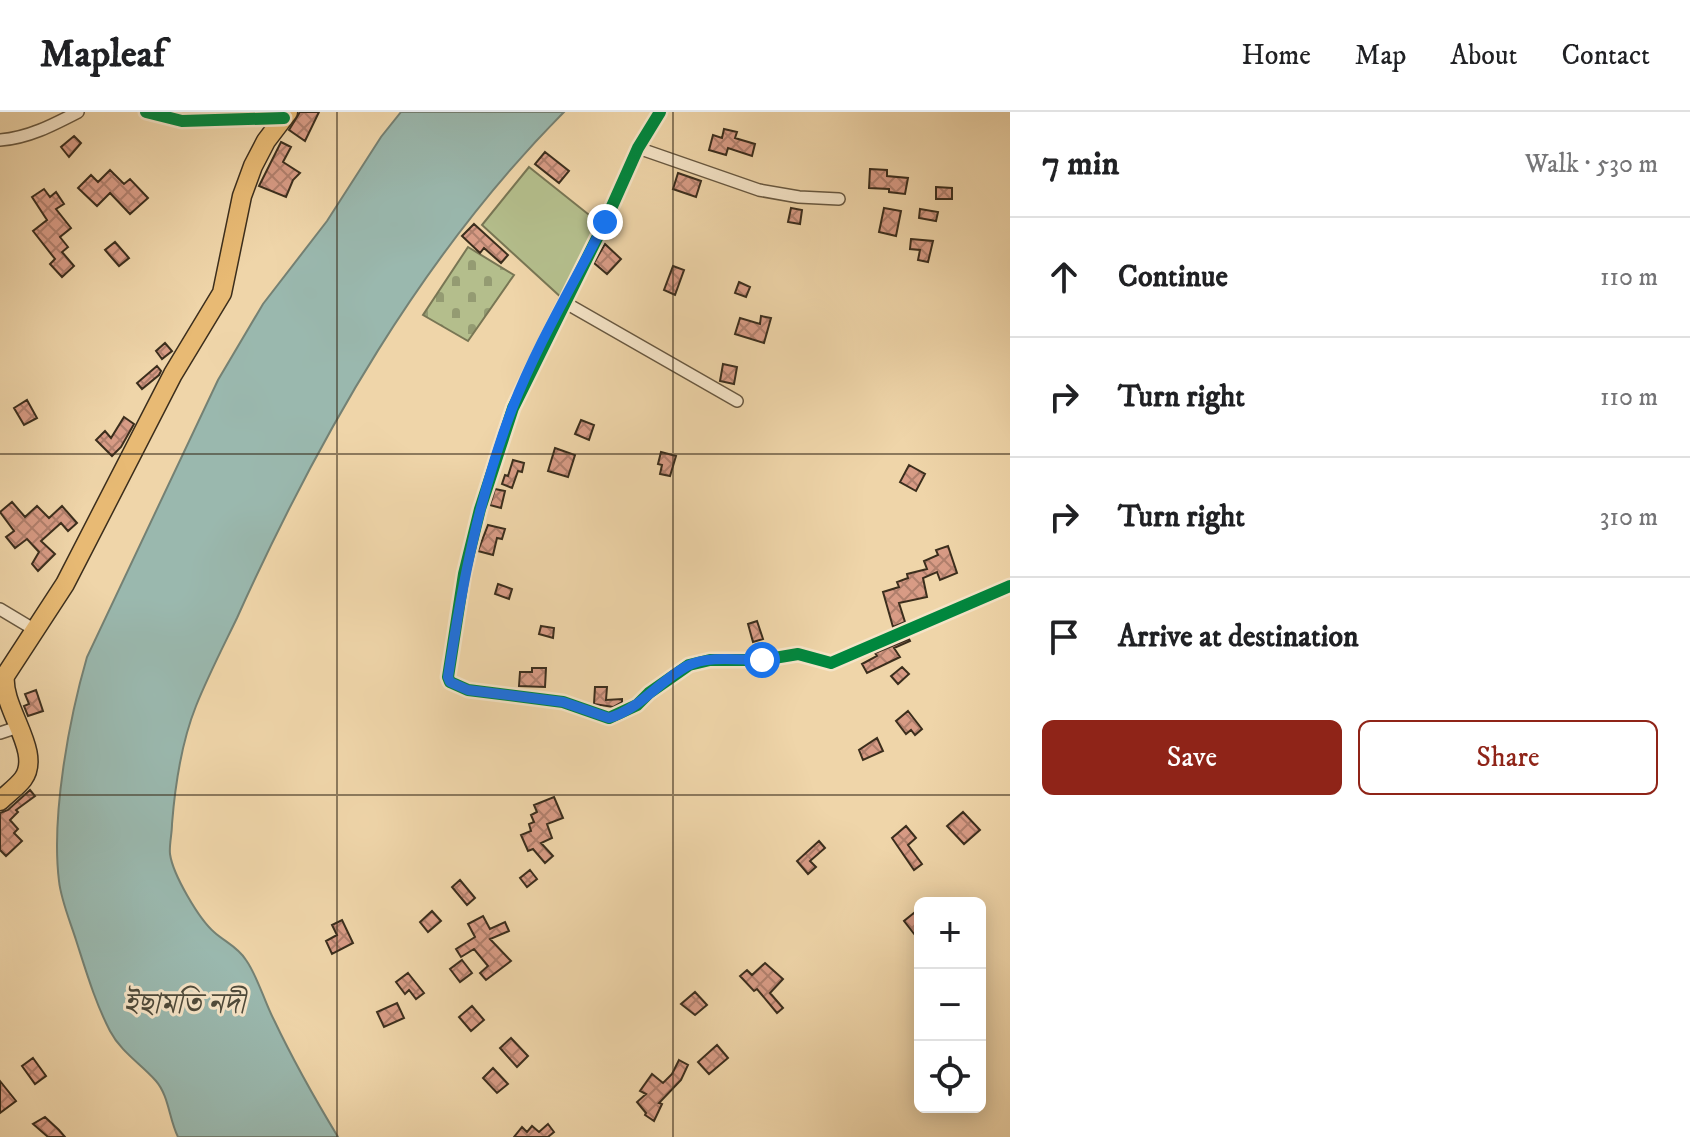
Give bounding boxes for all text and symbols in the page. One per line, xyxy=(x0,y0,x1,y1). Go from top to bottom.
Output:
text: Mapleaf xyxy=(40,31,165,79)
text: Home xyxy=(1242,38,1311,73)
text: Map xyxy=(1355,38,1406,73)
text: About xyxy=(1450,38,1517,73)
text: Contact xyxy=(1561,38,1650,73)
text: 7 min xyxy=(1042,143,1119,185)
text: Walk · 530 m xyxy=(1525,148,1658,181)
route end xyxy=(587,204,623,240)
icon: ahead xyxy=(1042,255,1086,299)
text: Continue xyxy=(1118,259,1228,296)
text: 110 m xyxy=(1600,261,1658,294)
icon: right xyxy=(1042,375,1086,419)
text: Turn right xyxy=(1118,379,1245,416)
text: 110 m xyxy=(1600,381,1658,414)
icon: right xyxy=(1042,495,1086,539)
text: Turn right xyxy=(1118,499,1245,536)
text: 310 m xyxy=(1600,501,1658,534)
icon: arrive xyxy=(1042,615,1086,659)
text: Arrive at destination xyxy=(1118,619,1359,656)
route start xyxy=(744,642,780,678)
button: Save xyxy=(1042,720,1342,795)
button: Share xyxy=(1358,720,1658,795)
map controls xyxy=(914,897,986,1113)
button: + xyxy=(914,897,986,969)
button: − xyxy=(914,969,986,1041)
water label: ইছামতি নদী xyxy=(123,985,248,1023)
button: locate xyxy=(914,1041,986,1113)

